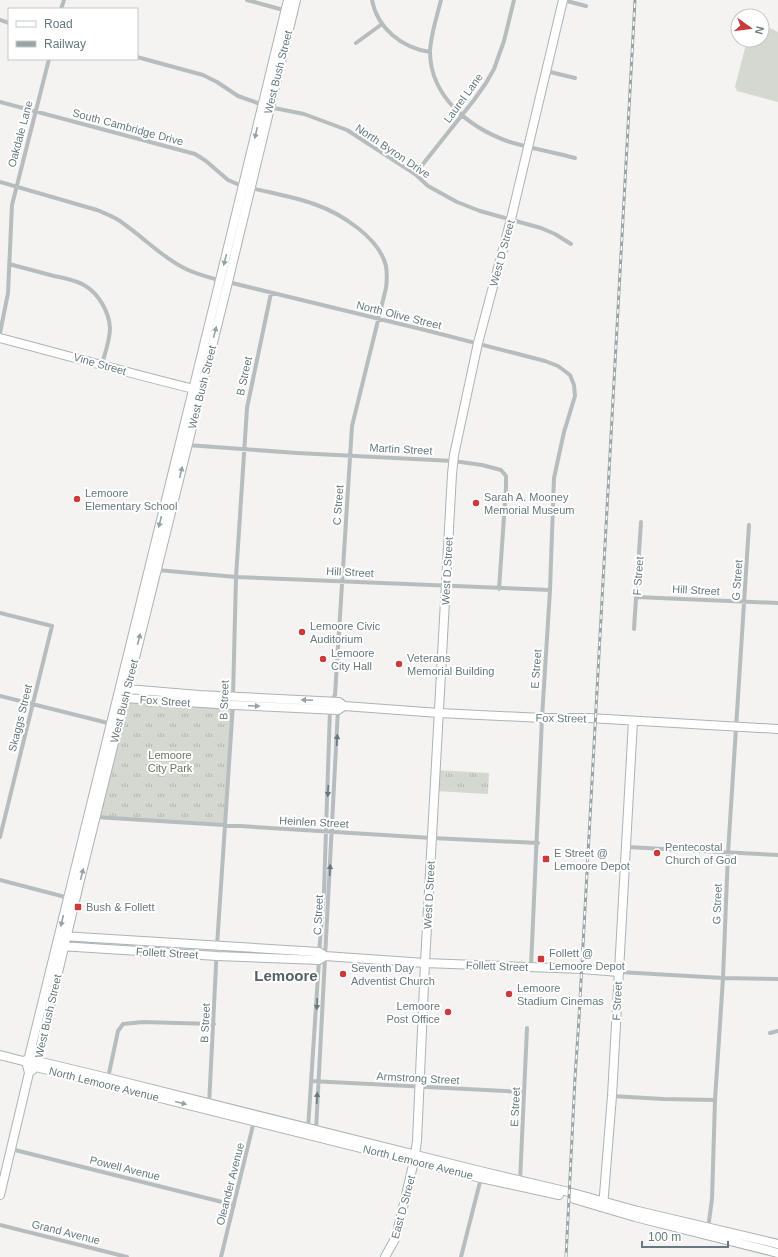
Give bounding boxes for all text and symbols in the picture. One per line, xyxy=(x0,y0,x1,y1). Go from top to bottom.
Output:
legend xyxy=(8,8,138,60)
north arrow xyxy=(730,8,770,48)
text: Road xyxy=(44,17,73,31)
text: N xyxy=(753,25,766,36)
street label: West Bush Street xyxy=(262,29,294,115)
text: Railway xyxy=(44,37,86,51)
street label: Laurel Lane xyxy=(441,71,485,125)
street label: Oakdale Lane xyxy=(5,99,35,169)
street label: South Cambridge Drive xyxy=(71,106,185,148)
street label: North Byron Drive xyxy=(353,122,433,180)
one-way arrow xyxy=(252,127,258,139)
street label: West D Street xyxy=(487,218,517,288)
one-way arrow xyxy=(222,253,228,266)
street label: North Olive Street xyxy=(355,299,443,331)
one-way arrow xyxy=(213,326,219,338)
street label: West Bush Street xyxy=(186,344,218,430)
street label: Vine Street xyxy=(72,351,128,377)
street label: B Street xyxy=(234,355,254,397)
street label: Martin Street xyxy=(369,441,433,457)
one-way arrow xyxy=(178,465,184,478)
street label: C Street xyxy=(331,484,345,526)
place label: Lemoore Elementary School xyxy=(85,487,177,512)
place label: Sarah A. Mooney Memorial Museum xyxy=(484,491,574,516)
marker: Lemoore Elementary School xyxy=(72,494,82,504)
marker: Sarah A. Mooney Memorial Museum xyxy=(471,498,481,508)
one-way arrow xyxy=(157,516,163,528)
street label: West D Street xyxy=(439,537,455,605)
street label: F Street xyxy=(631,556,645,596)
street label: G Street xyxy=(730,559,744,601)
street label: Hill Street xyxy=(326,565,374,579)
street label: Hill Street xyxy=(672,583,720,597)
place label: Lemoore Civic Auditorium xyxy=(310,620,381,645)
marker: Lemoore Civic Auditorium xyxy=(297,627,307,637)
one-way arrow xyxy=(137,632,143,645)
place label: Lemoore City Hall xyxy=(331,647,374,672)
street label: E Street xyxy=(529,649,543,689)
place label: Veterans Memorial Building xyxy=(407,652,494,677)
marker: Lemoore City Hall xyxy=(318,654,328,664)
street label: West Bush Street xyxy=(108,658,140,744)
marker: Veterans Memorial Building xyxy=(394,659,404,669)
street label: B Street xyxy=(217,680,231,720)
street label: Skaggs Street xyxy=(6,683,34,753)
street label: Fox Street xyxy=(139,693,191,709)
one-way arrow xyxy=(301,697,313,704)
one-way arrow xyxy=(248,703,260,710)
street label: Fox Street xyxy=(536,712,586,724)
one-way arrow xyxy=(333,734,340,746)
park label: Lemoore City Park xyxy=(148,749,193,774)
one-way arrow xyxy=(324,785,331,797)
street label: Heinlen Street xyxy=(279,814,349,830)
place label: Pentecostal Church of God xyxy=(665,841,737,866)
place label: E Street @ Lemoore Depot xyxy=(554,847,630,872)
marker: Pentecostal Church of God xyxy=(652,848,662,858)
marker: E Street @ Lemoore Depot xyxy=(541,854,551,864)
street label: West D Street xyxy=(421,861,437,929)
one-way arrow xyxy=(326,864,333,876)
one-way arrow xyxy=(79,867,85,880)
street label: G Street xyxy=(710,883,724,925)
street label: C Street xyxy=(311,895,325,935)
place label: Bush & Follett xyxy=(86,901,154,913)
marker: Bush & Follett xyxy=(73,902,83,912)
one-way arrow xyxy=(59,915,65,927)
street label: Follett Street xyxy=(136,945,198,961)
place label: Follett @ Lemoore Depot xyxy=(549,947,625,972)
marker: Follett @ Lemoore Depot xyxy=(536,954,546,964)
street label: Follett Street xyxy=(466,959,528,973)
place label: Seventh Day Adventist Church xyxy=(351,962,435,987)
district label: Lemoore xyxy=(254,967,318,984)
marker: Seventh Day Adventist Church xyxy=(338,969,348,979)
street label: West Bush Street xyxy=(33,973,63,1059)
street label: F Street xyxy=(610,981,624,1021)
place label: Lemoore Stadium Cinemas xyxy=(517,982,604,1007)
marker: Lemoore Stadium Cinemas xyxy=(504,989,514,999)
one-way arrow xyxy=(313,998,320,1010)
place label: Lemoore Post Office xyxy=(386,1000,440,1025)
street label: B Street xyxy=(198,1003,212,1043)
marker: Lemoore Post Office xyxy=(443,1007,453,1017)
street label: North Lemoore Avenue xyxy=(48,1065,160,1103)
street label: Armstrong Street xyxy=(376,1070,460,1086)
street label: E Street xyxy=(508,1087,522,1127)
one-way arrow xyxy=(314,1092,321,1104)
one-way arrow xyxy=(175,1101,188,1107)
street label: Oleander Avenue xyxy=(214,1141,246,1227)
street label: North Lemoore Avenue xyxy=(362,1143,474,1181)
street label: Powell Avenue xyxy=(89,1153,161,1183)
street label: East D Street xyxy=(389,1174,417,1240)
street label: Grand Avenue xyxy=(31,1218,101,1246)
scale bar xyxy=(642,1223,728,1249)
text: 100 m xyxy=(648,1230,681,1244)

